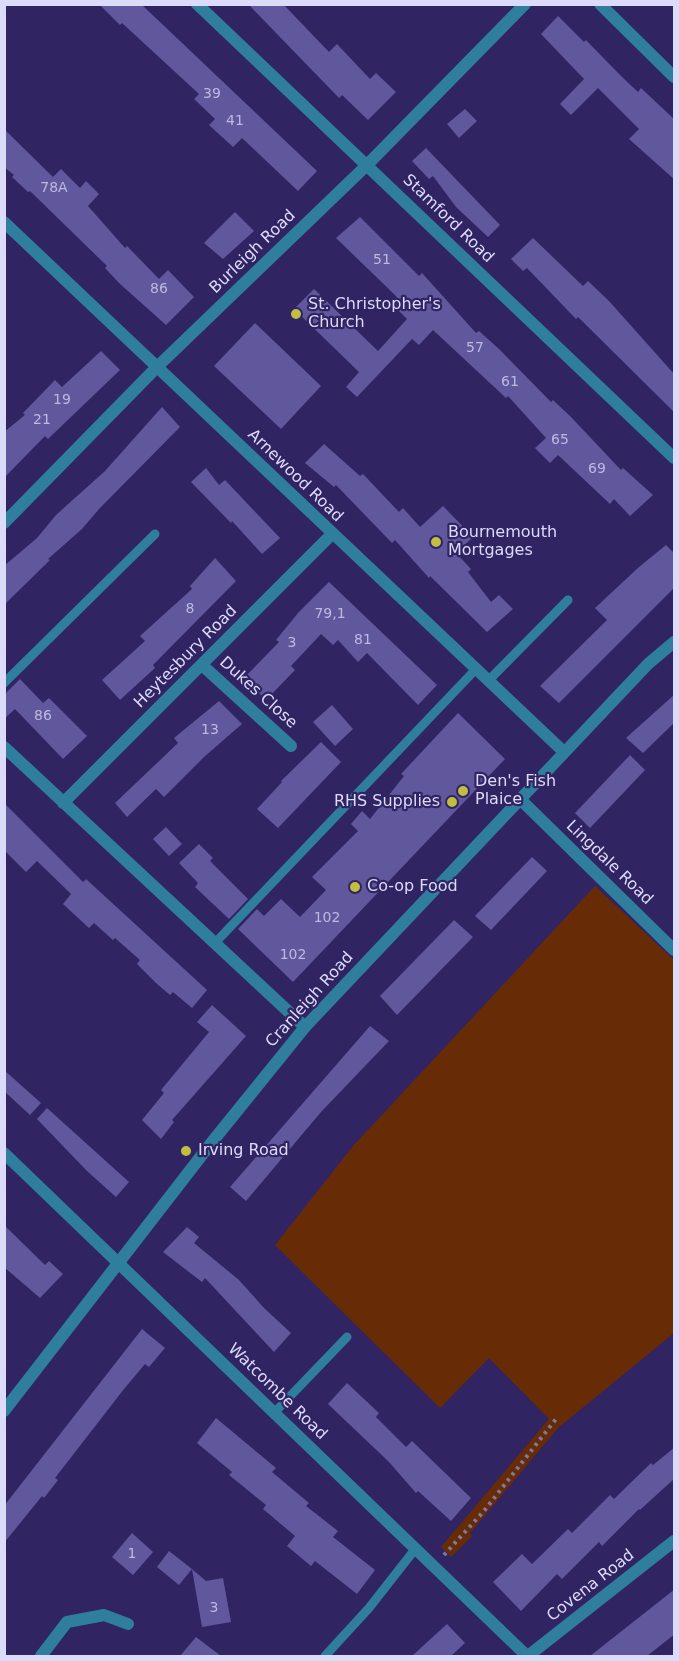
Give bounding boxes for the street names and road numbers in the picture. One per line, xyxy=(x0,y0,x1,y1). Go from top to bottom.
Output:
street label: Stamford Road xyxy=(399,171,497,267)
street label: Burleigh Road xyxy=(206,206,300,298)
street label: Arnewood Road xyxy=(243,426,347,526)
street label: Heytesbury Road xyxy=(131,602,241,712)
street label: Dukes Close xyxy=(215,653,301,733)
street label: Lingdale Road xyxy=(562,817,656,909)
street label: Cranleigh Road xyxy=(262,948,358,1052)
street label: Watcombe Road xyxy=(223,1340,331,1444)
street label: Covena Road xyxy=(544,1546,638,1626)

